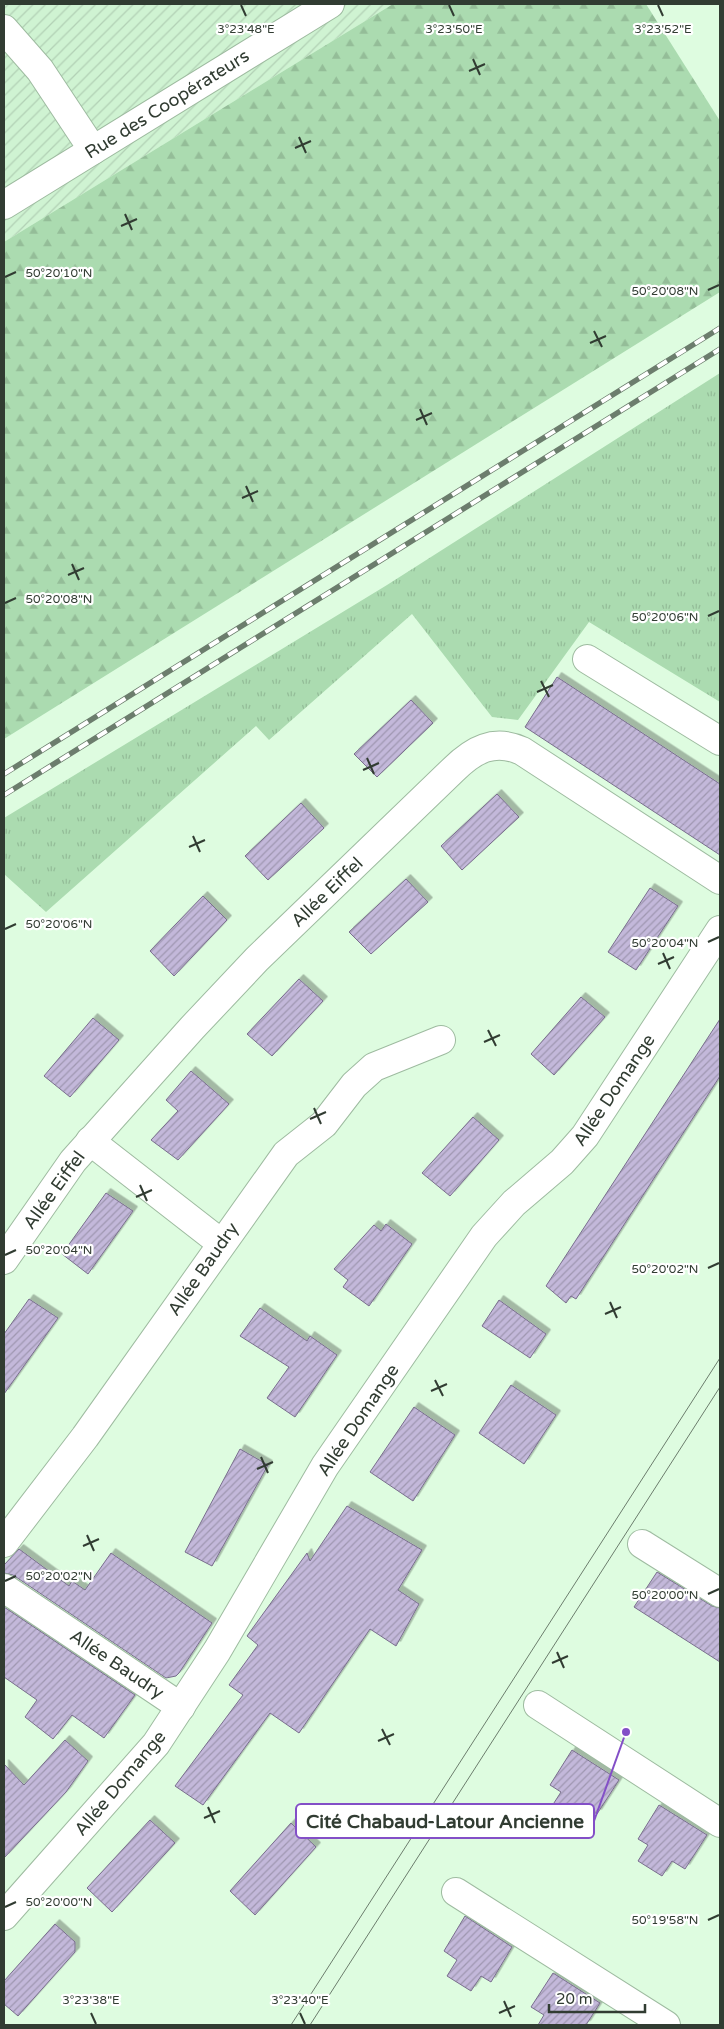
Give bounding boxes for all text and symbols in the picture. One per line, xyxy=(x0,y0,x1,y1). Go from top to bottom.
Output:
text: 3°23'48"E xyxy=(217,22,275,36)
text: 3°23'50"E xyxy=(425,22,483,36)
text: 3°23'52"E xyxy=(634,22,692,36)
street label: Rue des Coopérateurs xyxy=(81,44,253,164)
text: 50°20'10"N xyxy=(26,266,93,280)
text: 50°20'08"N xyxy=(632,284,699,298)
text: 50°20'08"N xyxy=(26,592,93,606)
text: 50°20'06"N xyxy=(632,610,699,624)
street label: Allée Eiffel xyxy=(286,852,368,932)
text: 50°20'06"N xyxy=(26,917,93,931)
text: 50°20'04"N xyxy=(632,936,699,950)
street label: Allée Domange xyxy=(568,1030,660,1150)
street label: Allée Eiffel xyxy=(18,1147,90,1233)
street label: Allée Baudry xyxy=(163,1218,243,1320)
text: 50°20'04"N xyxy=(26,1243,93,1257)
text: 50°20'02"N xyxy=(632,1262,699,1276)
street label: Allée Domange xyxy=(312,1360,404,1480)
text: 50°20'02"N xyxy=(26,1569,93,1583)
text: 50°20'00"N xyxy=(632,1588,699,1602)
street label: Allée Baudry xyxy=(66,1624,168,1704)
street label: Allée Domange xyxy=(70,1726,170,1840)
callout: Cité Chabaud-Latour Ancienne xyxy=(296,1804,594,1838)
text: Cité Chabaud-Latour Ancienne xyxy=(306,1811,584,1833)
text: 50°20'00"N xyxy=(26,1895,93,1909)
text: 50°19'58"N xyxy=(632,1913,699,1927)
scale bar xyxy=(549,1982,645,2014)
text: 20 m xyxy=(556,1990,593,2008)
text: 3°23'38"E xyxy=(62,1993,120,2007)
text: 3°23'40"E xyxy=(271,1993,329,2007)

